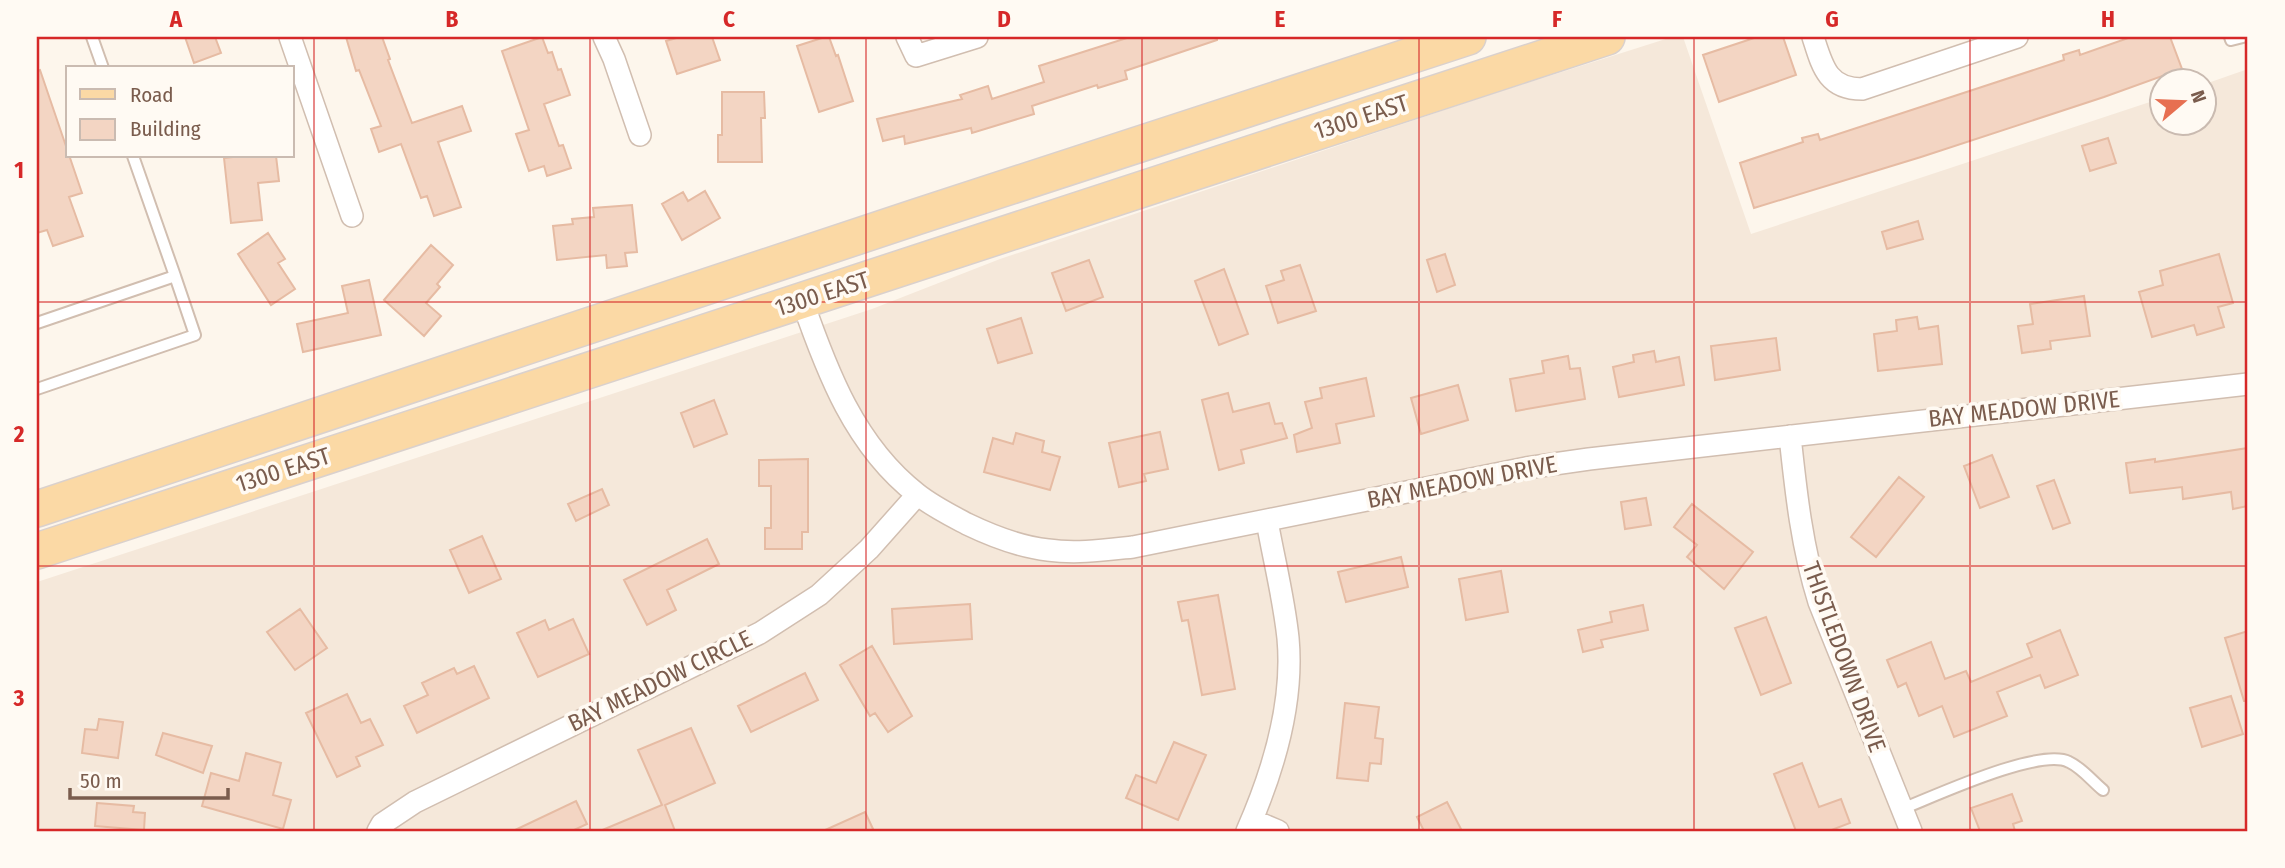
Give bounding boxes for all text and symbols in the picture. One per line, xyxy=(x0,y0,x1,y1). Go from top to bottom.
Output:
text: A xyxy=(169,5,183,33)
text: B xyxy=(446,5,459,33)
text: C xyxy=(723,5,735,33)
text: D xyxy=(997,5,1011,33)
text: E xyxy=(1275,5,1286,33)
text: F xyxy=(1552,5,1562,33)
text: G xyxy=(1825,5,1839,33)
text: H xyxy=(2101,5,2115,33)
legend xyxy=(66,66,294,158)
north arrow xyxy=(2148,66,2218,136)
text: Road xyxy=(130,82,174,108)
text: N xyxy=(2186,87,2211,106)
street label: 1300 EAST xyxy=(1310,89,1412,145)
text: Building xyxy=(130,116,201,142)
text: 1 xyxy=(14,156,24,184)
street label: 1300 EAST xyxy=(771,266,873,322)
street label: BAY MEADOW DRIVE xyxy=(1927,385,2121,433)
text: 2 xyxy=(13,420,25,448)
street label: 1300 EAST xyxy=(232,442,334,498)
street label: BAY MEADOW DRIVE xyxy=(1365,450,1559,514)
street label: THISTLEDOWN DRIVE xyxy=(1797,558,1891,756)
street label: BAY MEADOW CIRCLE xyxy=(564,624,756,738)
text: 3 xyxy=(13,684,25,712)
scale bar xyxy=(70,756,228,800)
text: 50 m xyxy=(80,768,122,794)

